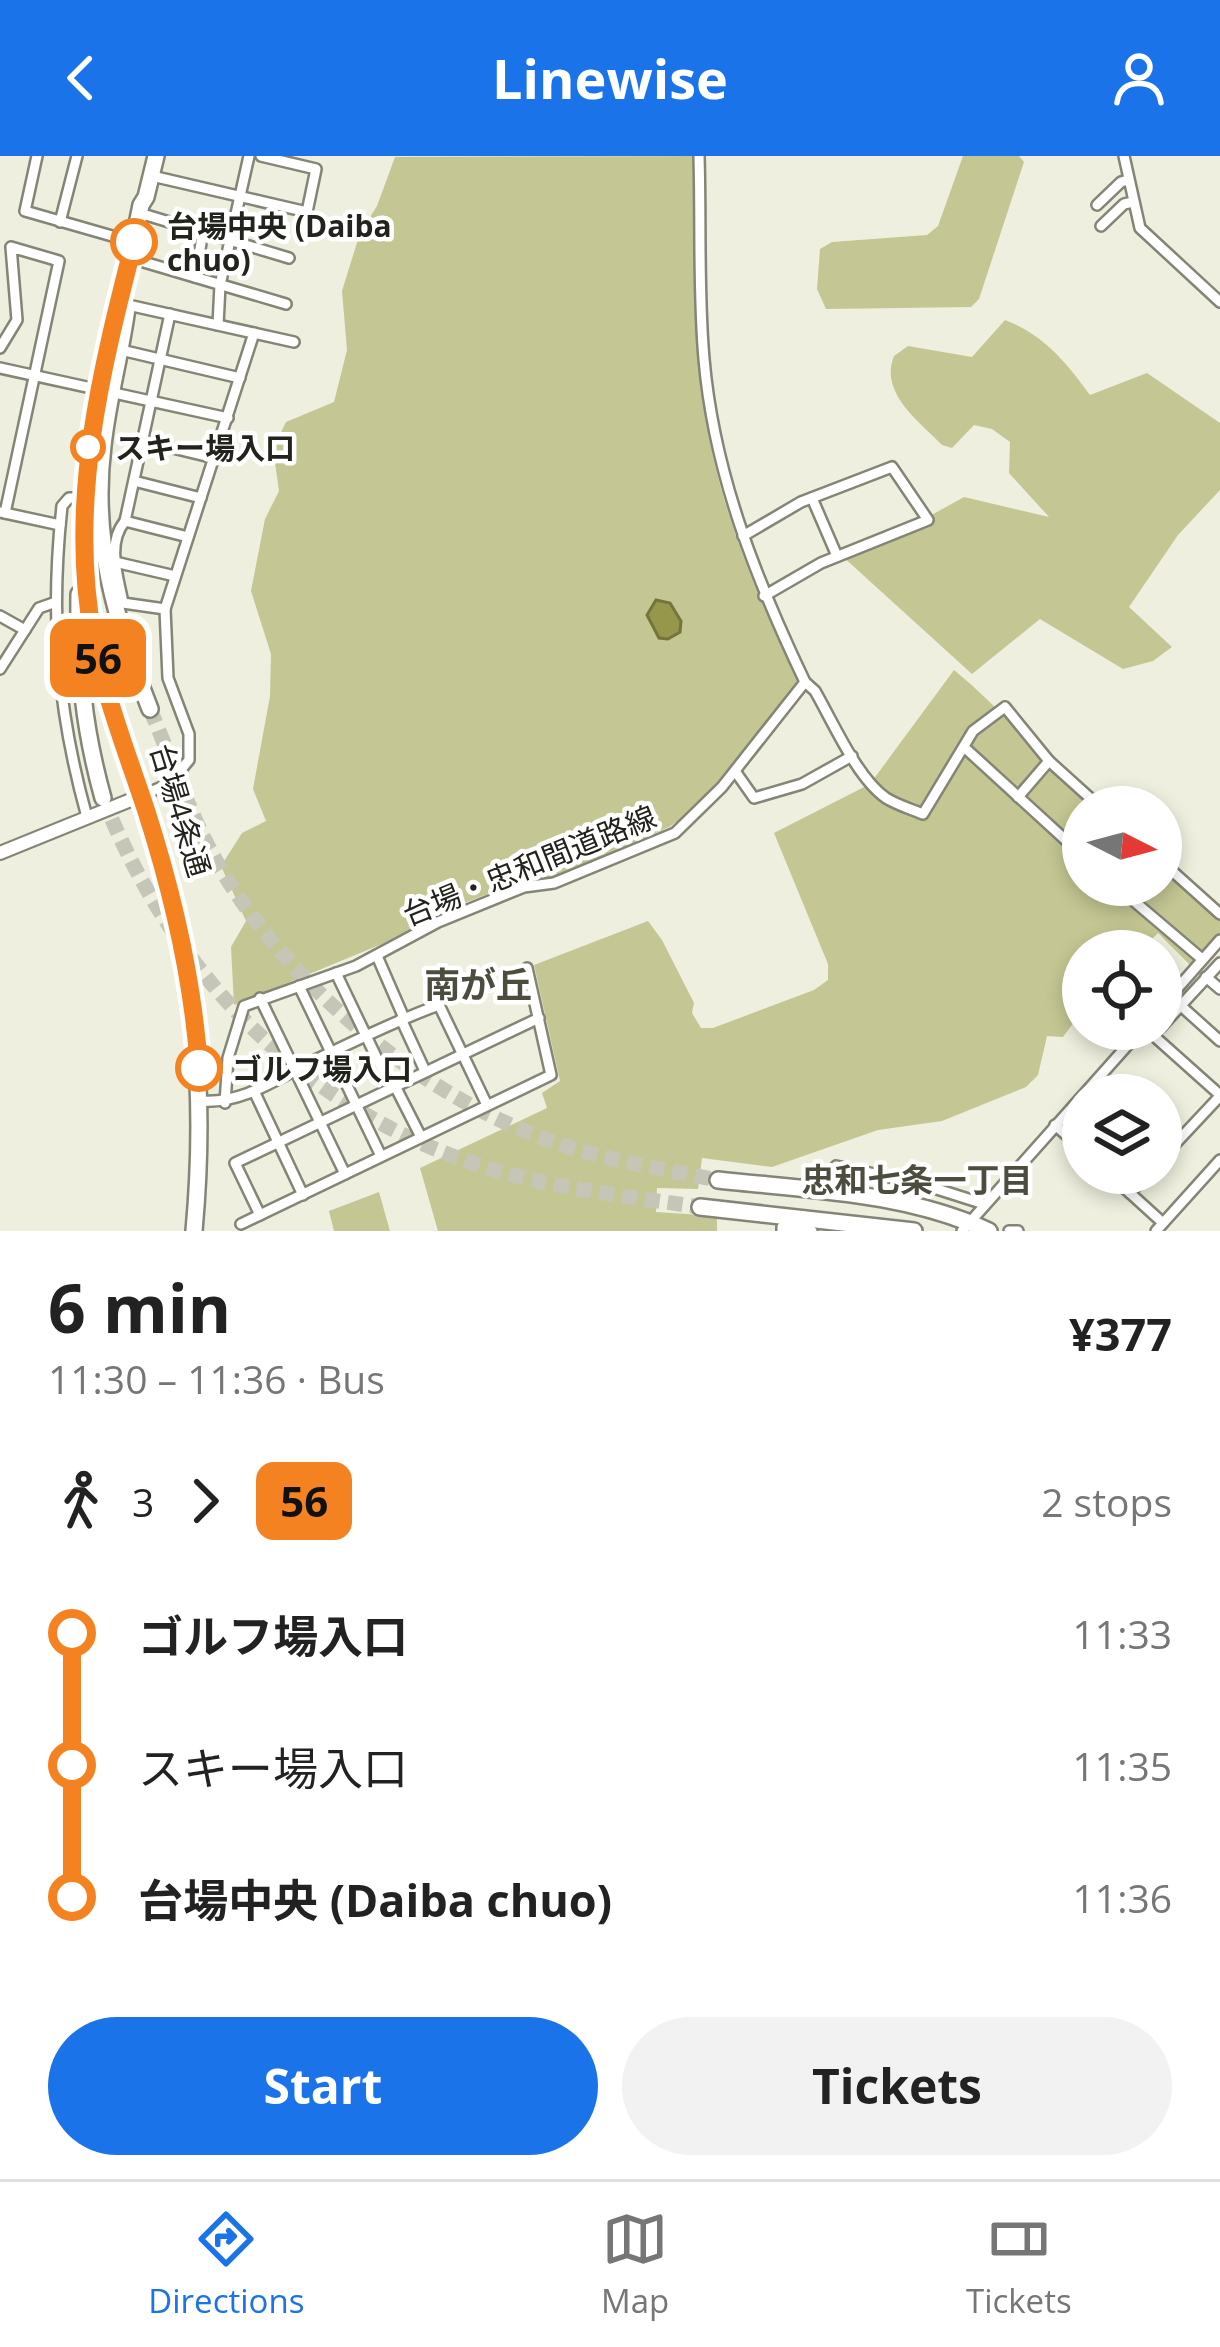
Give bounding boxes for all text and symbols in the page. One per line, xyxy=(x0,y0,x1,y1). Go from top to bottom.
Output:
text: Linewise xyxy=(492,41,728,115)
icon: back xyxy=(48,45,114,111)
icon: person xyxy=(1106,45,1172,111)
place label: 台場中央 (Daiba chuo) xyxy=(167,205,392,280)
marker: 台場中央 (Daiba chuo) xyxy=(112,220,156,264)
place label: スキー場入口 xyxy=(115,427,295,468)
marker: スキー場入口 xyxy=(72,431,104,463)
line badge: 56 xyxy=(44,619,152,697)
text: 56 xyxy=(74,629,122,686)
street label: 台場4条通 xyxy=(141,738,221,882)
north arrow xyxy=(1062,786,1182,906)
map controls xyxy=(1062,786,1182,1194)
street label: 台場・忠和間道路線 xyxy=(396,795,662,935)
button: locate xyxy=(1062,930,1182,1050)
district label: 南が丘 xyxy=(424,960,532,1009)
marker: ゴルフ場入口 xyxy=(177,1046,221,1090)
place label: ゴルフ場入口 xyxy=(232,1048,412,1089)
button: layers xyxy=(1062,1074,1182,1194)
district label: 忠和七条一丁目 xyxy=(802,1157,1033,1202)
text: 6 min xyxy=(48,1262,231,1352)
text: ¥377 xyxy=(1069,1303,1172,1364)
text: 11:30 – 11:36 · Bus xyxy=(48,1352,385,1405)
icon: walk xyxy=(48,1468,114,1534)
icon: forward xyxy=(172,1468,238,1534)
text: 56 xyxy=(280,1472,328,1529)
text: 3 xyxy=(132,1475,154,1528)
text: 2 stops xyxy=(1041,1475,1172,1528)
text: ゴルフ場入口 xyxy=(138,1605,408,1666)
text: 11:33 xyxy=(1073,1607,1172,1660)
text: スキー場入口 xyxy=(138,1737,408,1798)
text: 11:35 xyxy=(1073,1739,1172,1792)
text: 台場中央 (Daiba chuo) xyxy=(138,1869,612,1930)
text: 11:36 xyxy=(1073,1871,1172,1924)
button: Start xyxy=(48,2017,598,2155)
button: Tickets xyxy=(622,2017,1172,2155)
tab: Directions xyxy=(148,2206,304,2323)
tab: Map xyxy=(601,2206,669,2323)
tab: Tickets xyxy=(966,2206,1072,2323)

